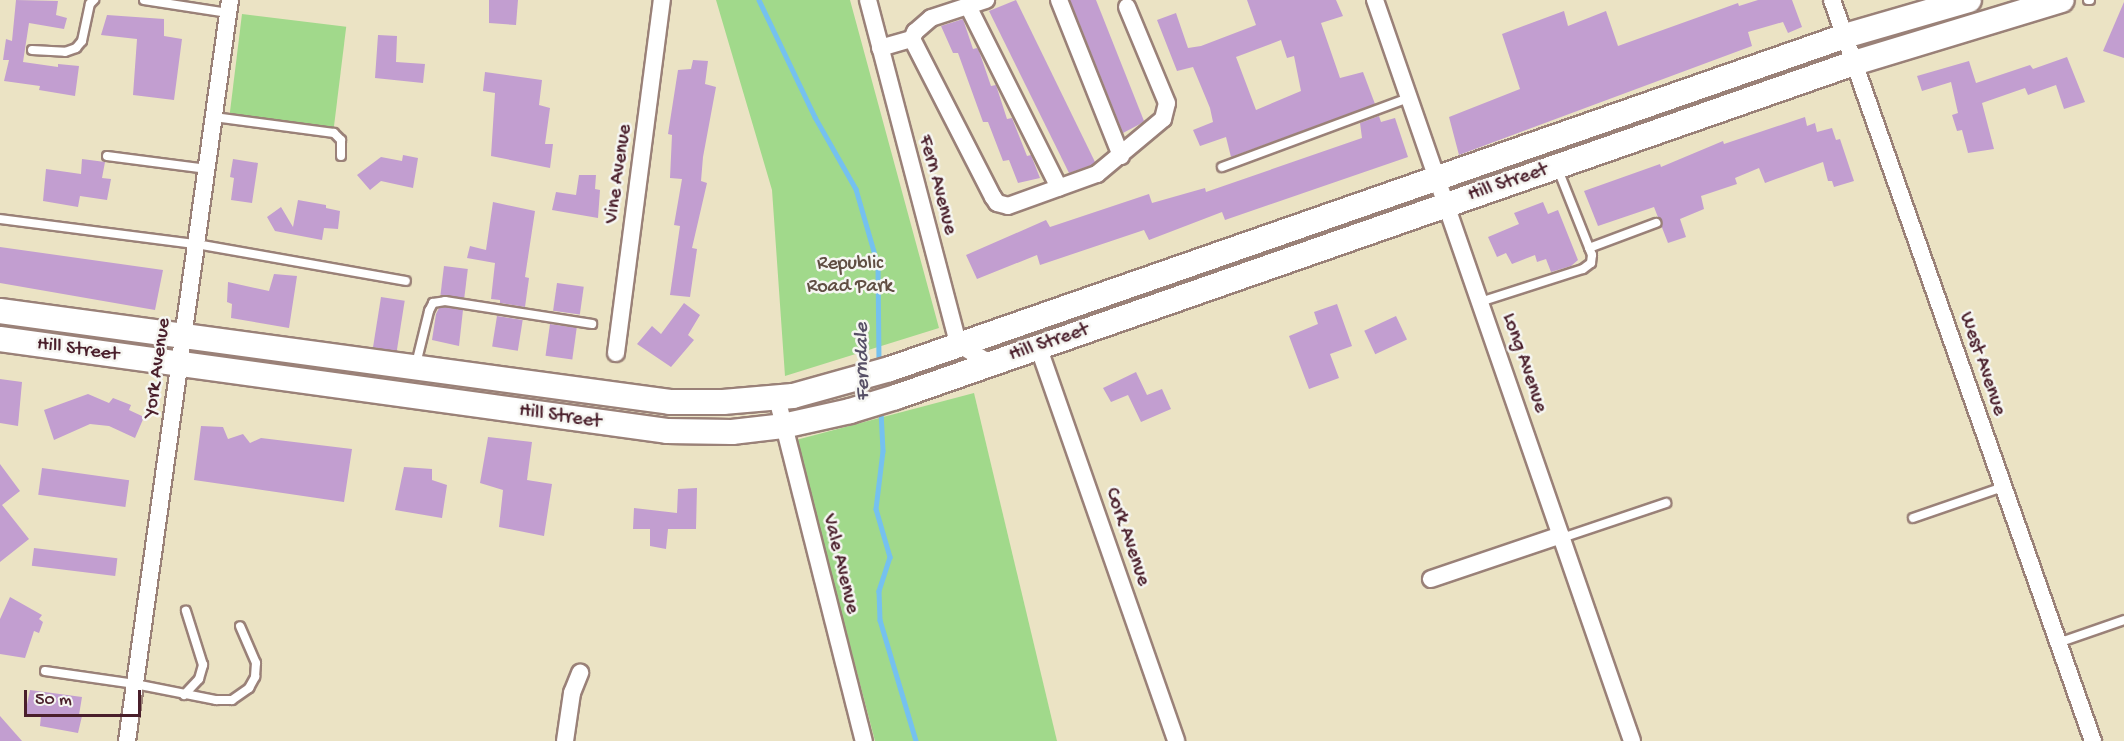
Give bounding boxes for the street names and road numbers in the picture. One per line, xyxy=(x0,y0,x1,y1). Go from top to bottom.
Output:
street label: Vine Avenue xyxy=(600,123,638,225)
street label: Fern Avenue xyxy=(912,133,962,237)
street label: Hill Street xyxy=(1465,158,1551,208)
street label: West Avenue xyxy=(1953,309,2011,419)
street label: Long Avenue xyxy=(1496,310,1552,416)
street label: York Avenue xyxy=(139,317,177,419)
street label: Hill Street xyxy=(1006,318,1092,368)
street label: Hill Street xyxy=(35,332,121,368)
street label: Hill Street xyxy=(517,399,603,435)
street label: Cork Avenue xyxy=(1099,485,1155,589)
street label: Vale Avenue xyxy=(816,512,864,616)

